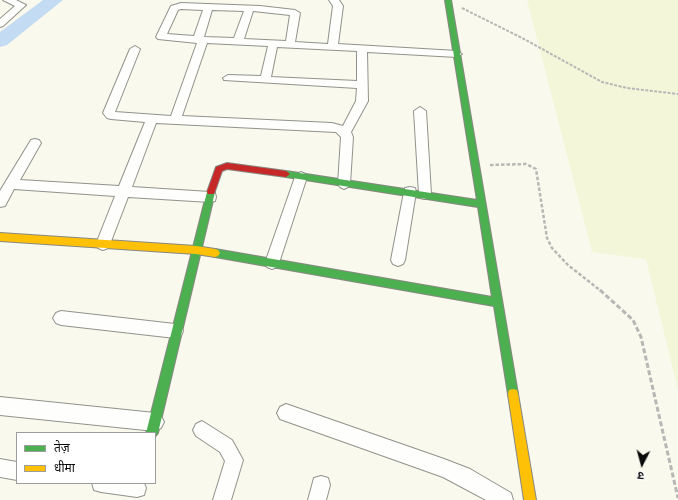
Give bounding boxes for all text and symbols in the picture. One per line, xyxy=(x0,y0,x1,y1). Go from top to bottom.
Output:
legend xyxy=(16,432,156,484)
text: तेज़ xyxy=(54,440,70,455)
north arrow xyxy=(622,444,662,484)
text: धीमा xyxy=(54,460,75,475)
text: उ xyxy=(637,469,645,483)

